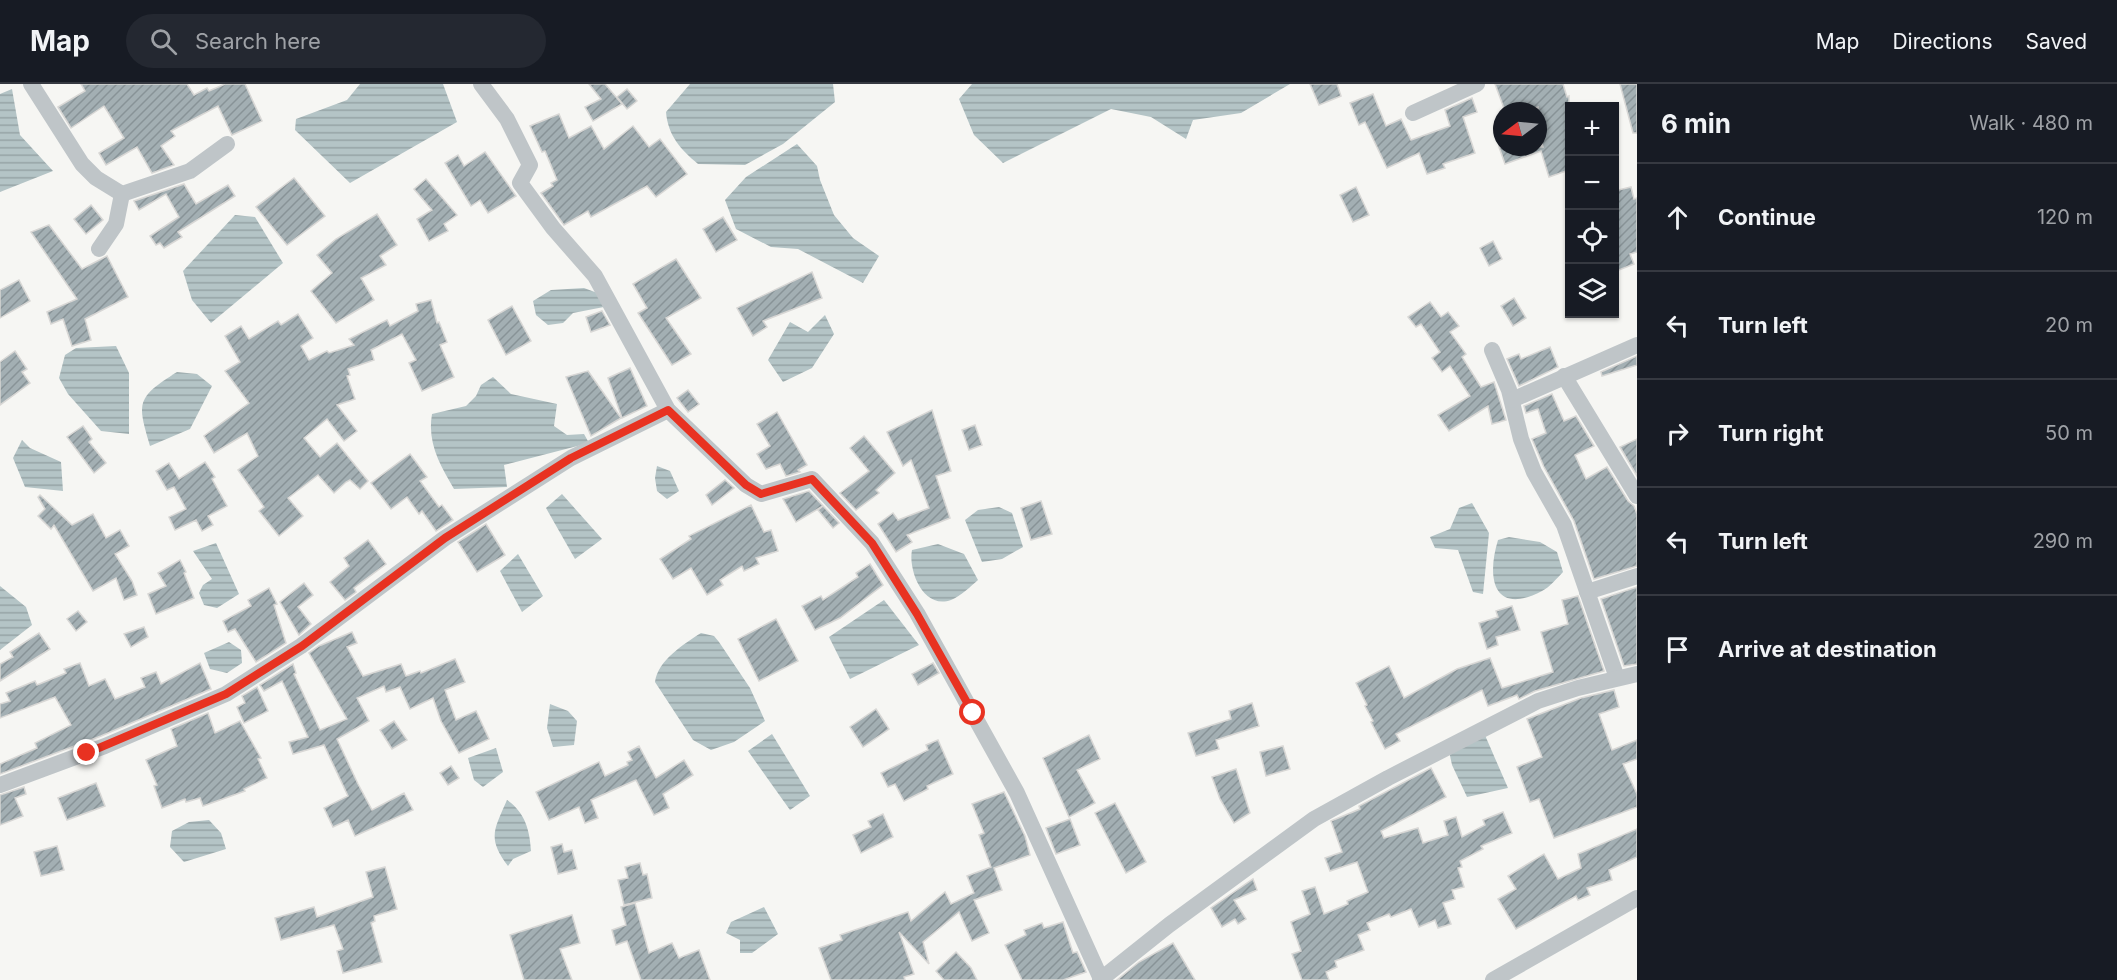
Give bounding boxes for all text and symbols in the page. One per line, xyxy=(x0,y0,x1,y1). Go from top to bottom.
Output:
search box xyxy=(126,14,546,68)
text: Map xyxy=(30,24,90,58)
icon: search xyxy=(147,25,180,58)
text: Search here xyxy=(195,28,321,54)
text: Map xyxy=(1816,29,1859,54)
text: Directions xyxy=(1892,29,1993,54)
text: Saved xyxy=(2026,29,2087,54)
north arrow xyxy=(1493,102,1547,156)
map controls xyxy=(1565,102,1619,318)
button: + xyxy=(1565,102,1619,156)
text: 6 min xyxy=(1661,108,1731,139)
text: Walk · 480 m xyxy=(1969,111,2093,135)
button: − xyxy=(1565,156,1619,210)
icon: ahead xyxy=(1661,201,1694,234)
text: Continue xyxy=(1718,204,1816,230)
text: 120 m xyxy=(2037,205,2093,229)
button: locate xyxy=(1565,210,1619,264)
button: layers xyxy=(1565,264,1619,318)
icon: left xyxy=(1661,309,1694,342)
text: Turn left xyxy=(1718,312,1808,338)
text: 20 m xyxy=(2045,313,2093,337)
icon: right xyxy=(1661,417,1694,450)
text: Turn right xyxy=(1718,420,1824,446)
text: 50 m xyxy=(2045,421,2093,445)
icon: left xyxy=(1661,525,1694,558)
text: Turn left xyxy=(1718,528,1808,554)
text: 290 m xyxy=(2033,529,2093,553)
icon: arrive xyxy=(1661,633,1694,666)
text: Arrive at destination xyxy=(1718,636,1937,662)
route start xyxy=(959,699,985,725)
route end xyxy=(73,739,99,765)

